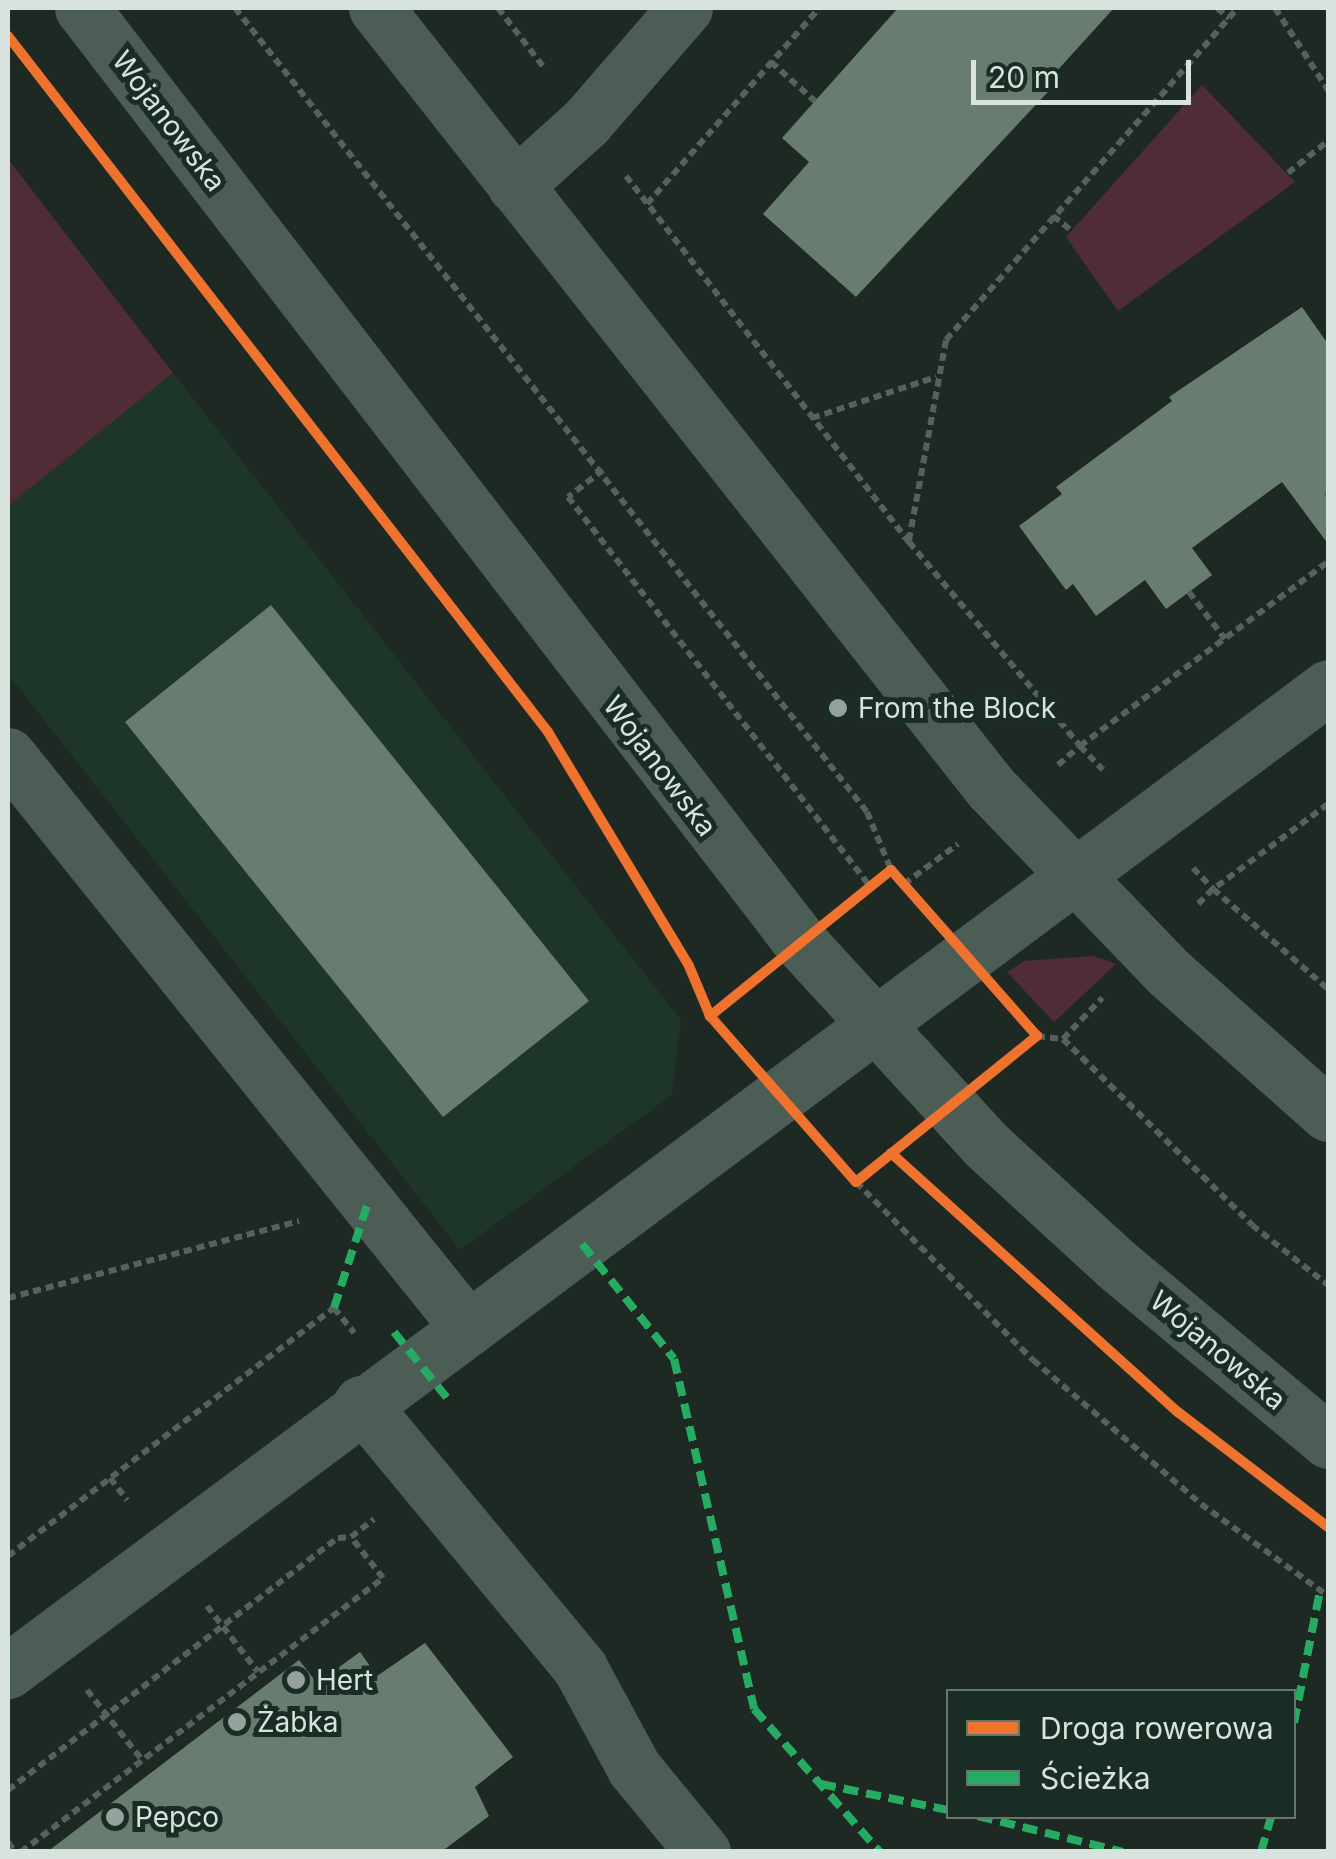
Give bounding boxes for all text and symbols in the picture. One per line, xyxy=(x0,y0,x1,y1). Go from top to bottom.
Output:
scale bar xyxy=(976,40,1196,102)
street label: Wojanowska xyxy=(105,44,233,198)
text: 20 m xyxy=(988,59,1060,95)
street label: Wojanowska xyxy=(596,689,724,843)
place label: From the Block xyxy=(858,691,1056,725)
marker: From the Block xyxy=(827,697,849,719)
street label: Wojanowska xyxy=(1143,1283,1293,1417)
place label: Hert xyxy=(316,1663,373,1697)
marker: Hert xyxy=(285,1669,307,1691)
legend xyxy=(946,1689,1296,1819)
place label: Żabka xyxy=(257,1705,339,1739)
text: Droga rowerowa xyxy=(1040,1710,1274,1746)
marker: Żabka xyxy=(226,1711,248,1733)
text: Ścieżka xyxy=(1040,1760,1151,1796)
place label: Pepco xyxy=(135,1800,219,1834)
marker: Pepco xyxy=(104,1806,126,1828)

